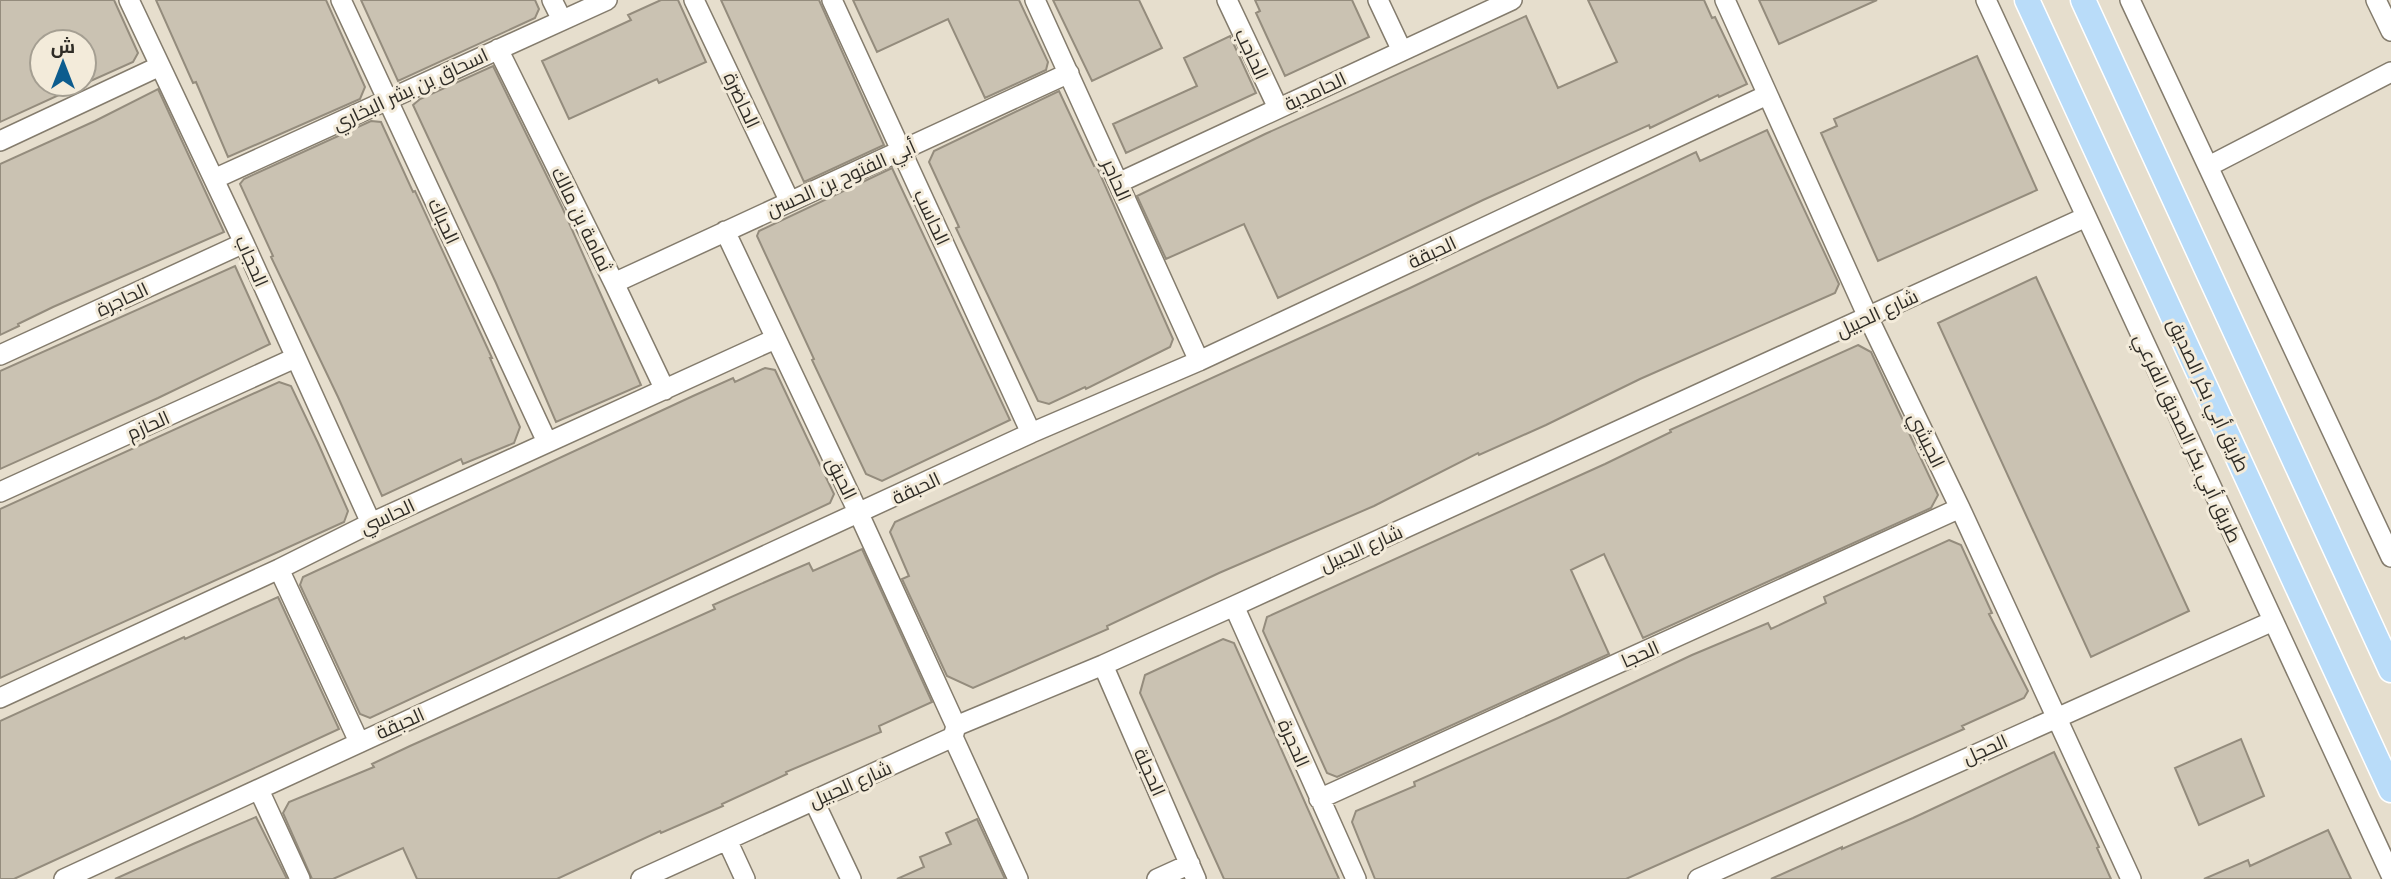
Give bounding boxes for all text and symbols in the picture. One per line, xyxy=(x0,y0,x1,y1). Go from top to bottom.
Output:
street label: الحاجب xyxy=(1231,25,1273,83)
north arrow xyxy=(28,28,98,98)
text: ش xyxy=(51,35,75,58)
street label: اسحاق بن بشر البخاري xyxy=(329,43,493,138)
street label: الحامدية xyxy=(1281,67,1349,115)
street label: الحاضرة xyxy=(719,69,764,132)
street label: أبي الفتوح بن الحسن xyxy=(763,135,921,224)
street label: الحاجر xyxy=(1097,155,1136,205)
street label: ثمامة بن مالك xyxy=(546,163,617,275)
street label: الحاسب xyxy=(910,186,954,248)
street label: الحباك xyxy=(424,195,464,247)
street label: الحبقة xyxy=(1404,231,1460,273)
street label: الحجاب xyxy=(231,232,273,290)
street label: الحاجرة xyxy=(93,277,152,321)
street label: شارع الحبيل xyxy=(1833,284,1923,344)
street label: طريق أبي بكر الصديق xyxy=(2160,315,2254,477)
street label: طريق أبي بكر الصديق الفرعي xyxy=(2126,330,2246,548)
street label: الحازم xyxy=(123,406,174,447)
street label: الجيشي xyxy=(1901,409,1950,473)
street label: الحبق xyxy=(821,453,862,504)
street label: الحبقة xyxy=(888,467,944,509)
street label: الحاسي xyxy=(356,494,420,542)
street label: شارع الحبيل xyxy=(1316,520,1407,579)
street label: الحجا xyxy=(1618,636,1662,672)
street label: الحبقة xyxy=(372,703,428,743)
street label: الحجرة xyxy=(1273,716,1314,771)
street label: الحجل xyxy=(1959,729,2011,769)
street label: الحجلة xyxy=(1130,745,1170,799)
street label: شارع الحبيل xyxy=(805,756,896,815)

